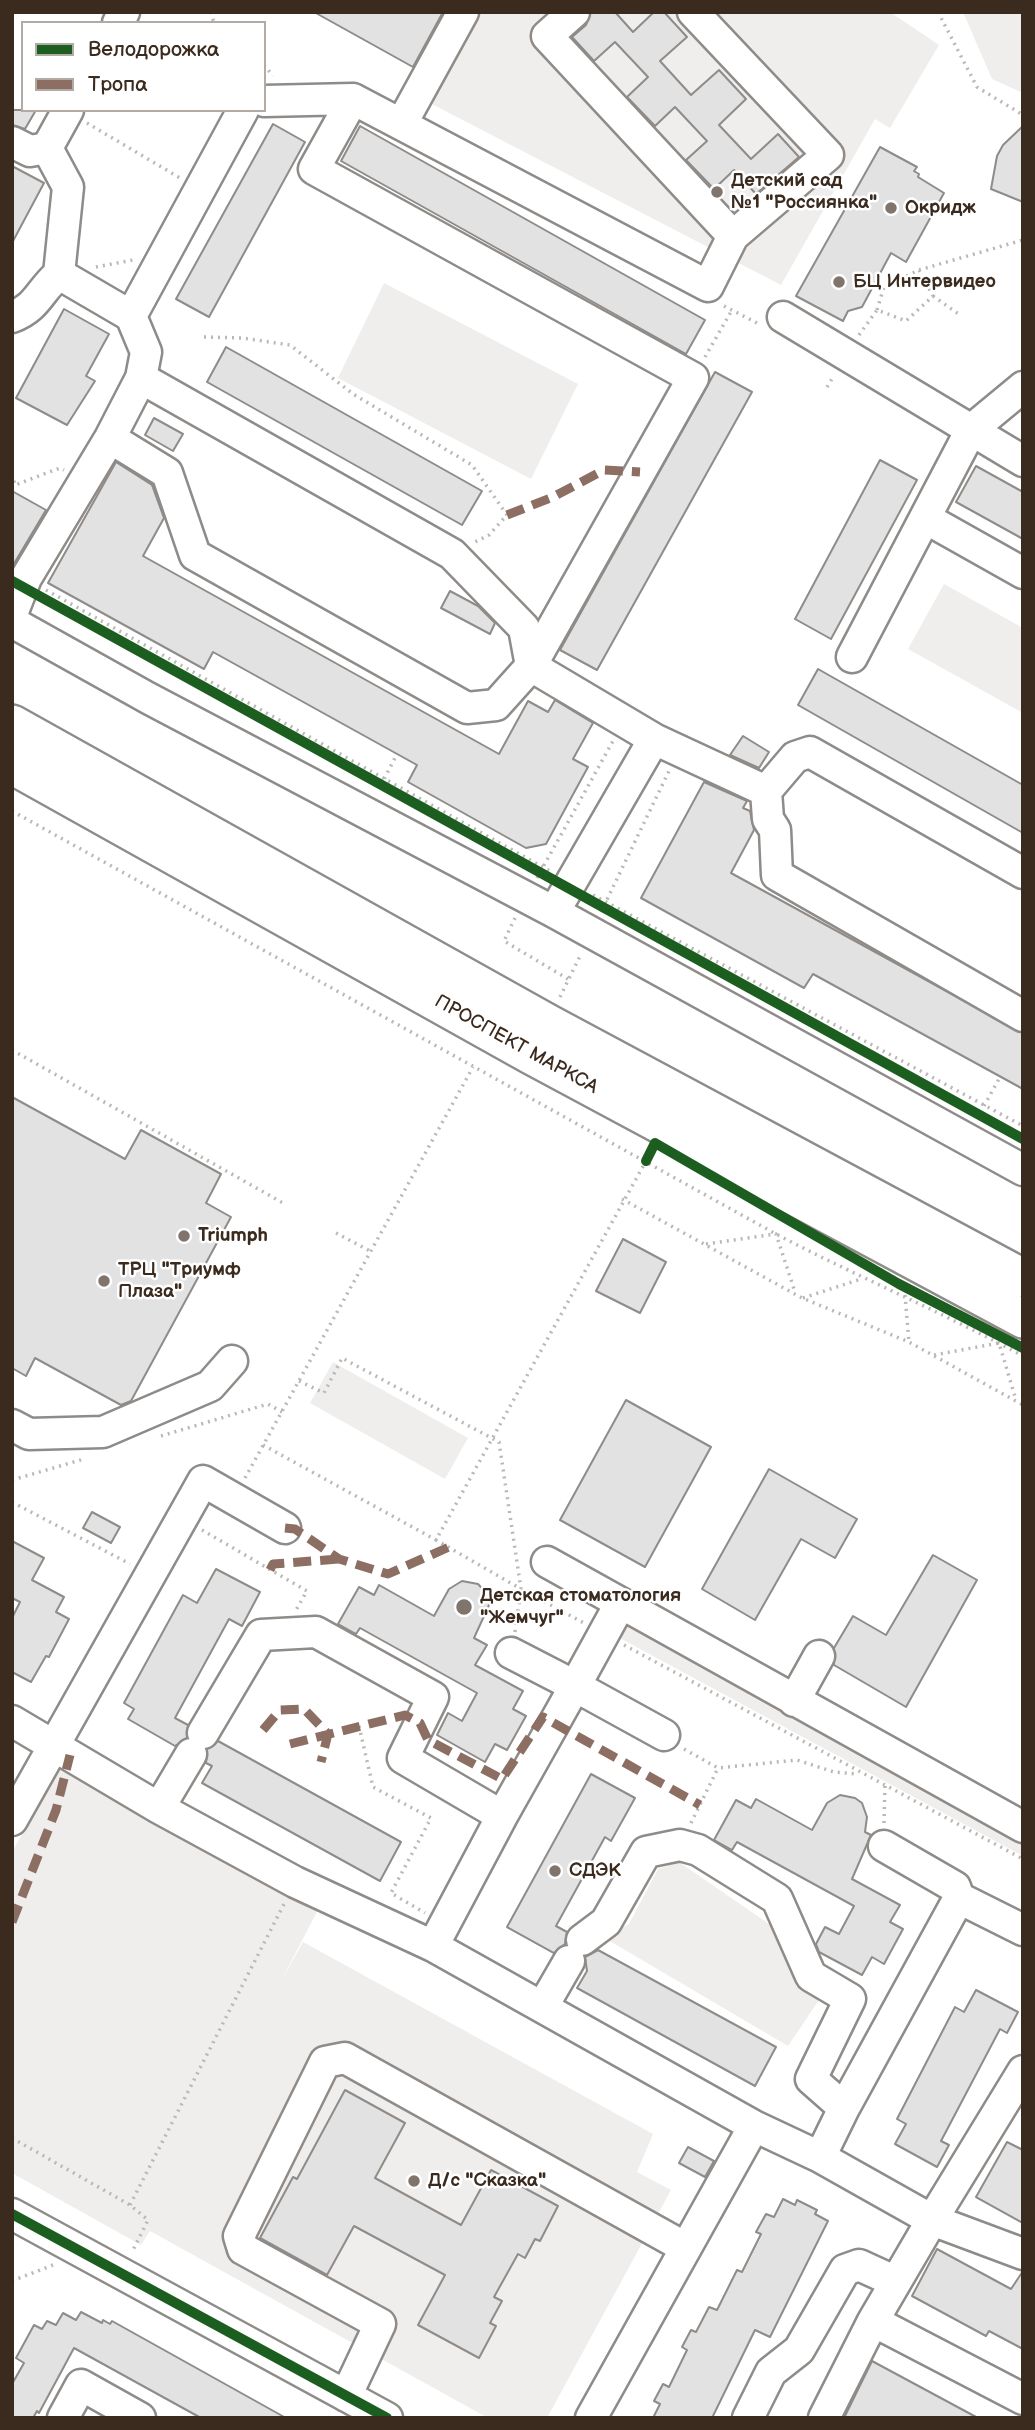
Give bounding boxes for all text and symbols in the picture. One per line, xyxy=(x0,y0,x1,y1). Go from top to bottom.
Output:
legend xyxy=(21,21,266,112)
text: Велодорожка xyxy=(88,37,219,62)
text: Тропа xyxy=(88,72,148,97)
place label: Детский сад №1 "Россиянка" xyxy=(731,170,877,214)
marker: Детский сад №1 "Россиянка" xyxy=(709,184,725,200)
place label: Окридж xyxy=(905,197,976,219)
marker: Окридж xyxy=(883,200,899,216)
place label: БЦ Интервидео xyxy=(853,271,996,293)
marker: БЦ Интервидео xyxy=(831,274,847,290)
street label: ПРОСПЕКТ МАРКСА xyxy=(430,991,602,1099)
place label: Triumph xyxy=(198,1225,268,1247)
marker: Triumph xyxy=(176,1228,192,1244)
place label: ТРЦ "Триумф Плаза" xyxy=(118,1259,241,1303)
marker: ТРЦ "Триумф Плаза" xyxy=(96,1273,112,1289)
place label: Детская стоматология "Жемчуг" xyxy=(480,1585,681,1629)
marker: Детская стоматология "Жемчуг" xyxy=(454,1597,474,1617)
place label: СДЭК xyxy=(569,1860,621,1882)
marker: СДЭК xyxy=(547,1863,563,1879)
place label: Д/с "Сказка" xyxy=(428,2170,546,2192)
marker: Д/с "Сказка" xyxy=(406,2173,422,2189)

